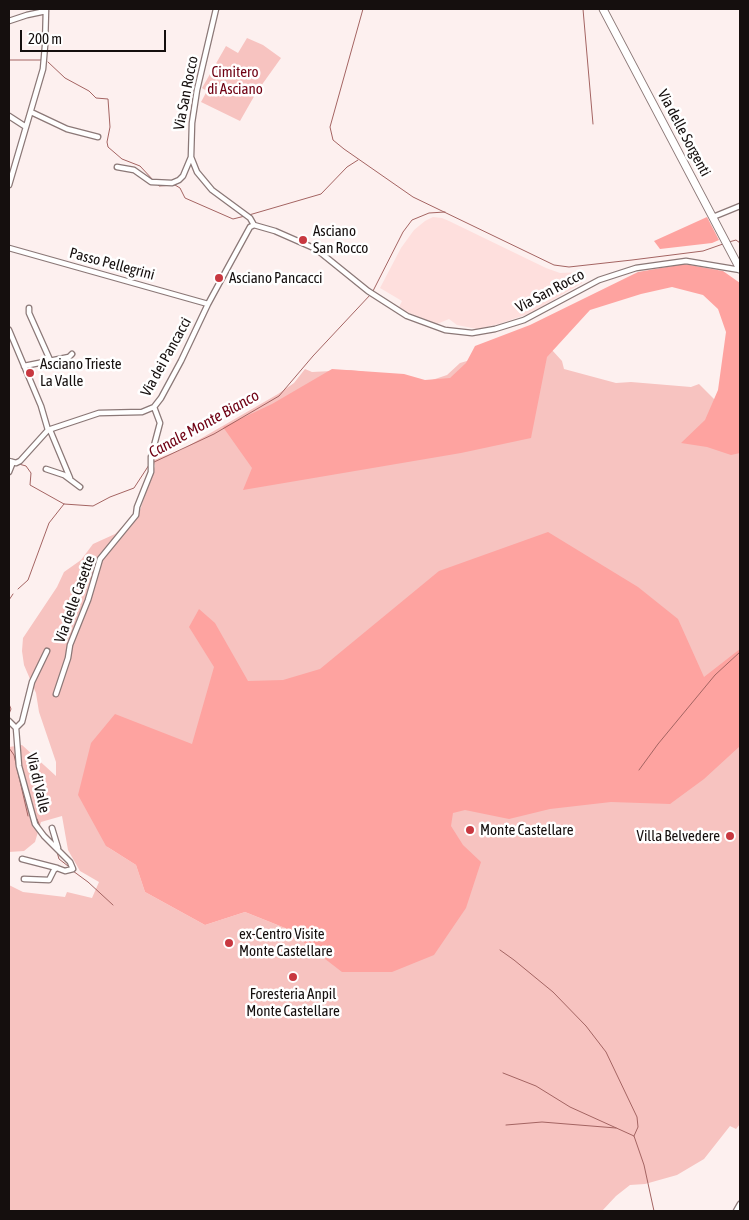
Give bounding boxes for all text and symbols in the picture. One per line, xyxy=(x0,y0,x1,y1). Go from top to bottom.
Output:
scale bar xyxy=(22,20,169,52)
text: 200 m xyxy=(28,30,62,47)
street label: Via San Rocco xyxy=(170,54,202,132)
park label: Cimitero di Asciano xyxy=(207,63,263,98)
street label: Via delle Sorgenti xyxy=(654,87,714,179)
place label: Asciano San Rocco xyxy=(313,222,368,257)
marker: Asciano San Rocco xyxy=(297,234,309,246)
street label: Passo Pellegrini xyxy=(67,244,157,284)
street label: Via San Rocco xyxy=(513,265,587,317)
place label: Asciano Pancacci xyxy=(229,269,322,287)
marker: Asciano Pancacci xyxy=(213,272,225,284)
street label: Via dei Pancacci xyxy=(137,314,195,400)
place label: Asciano Trieste La Valle xyxy=(40,355,122,390)
marker: Asciano Trieste La Valle xyxy=(24,367,36,379)
water label: Canale Monte Bianco xyxy=(146,386,262,462)
street label: Via delle Casette xyxy=(51,553,99,645)
street label: Via di Valle xyxy=(22,751,54,815)
place label: Monte Castellare xyxy=(480,821,574,839)
marker: Monte Castellare xyxy=(464,824,476,836)
place label: Villa Belvedere xyxy=(637,827,720,845)
marker: Villa Belvedere xyxy=(724,830,736,842)
place label: ex-Centro Visite Monte Castellare xyxy=(239,925,333,960)
marker: ex-Centro Visite Monte Castellare xyxy=(223,937,235,949)
marker: Foresteria Anpil Monte Castellare xyxy=(287,971,299,983)
place label: Foresteria Anpil Monte Castellare xyxy=(246,985,340,1020)

